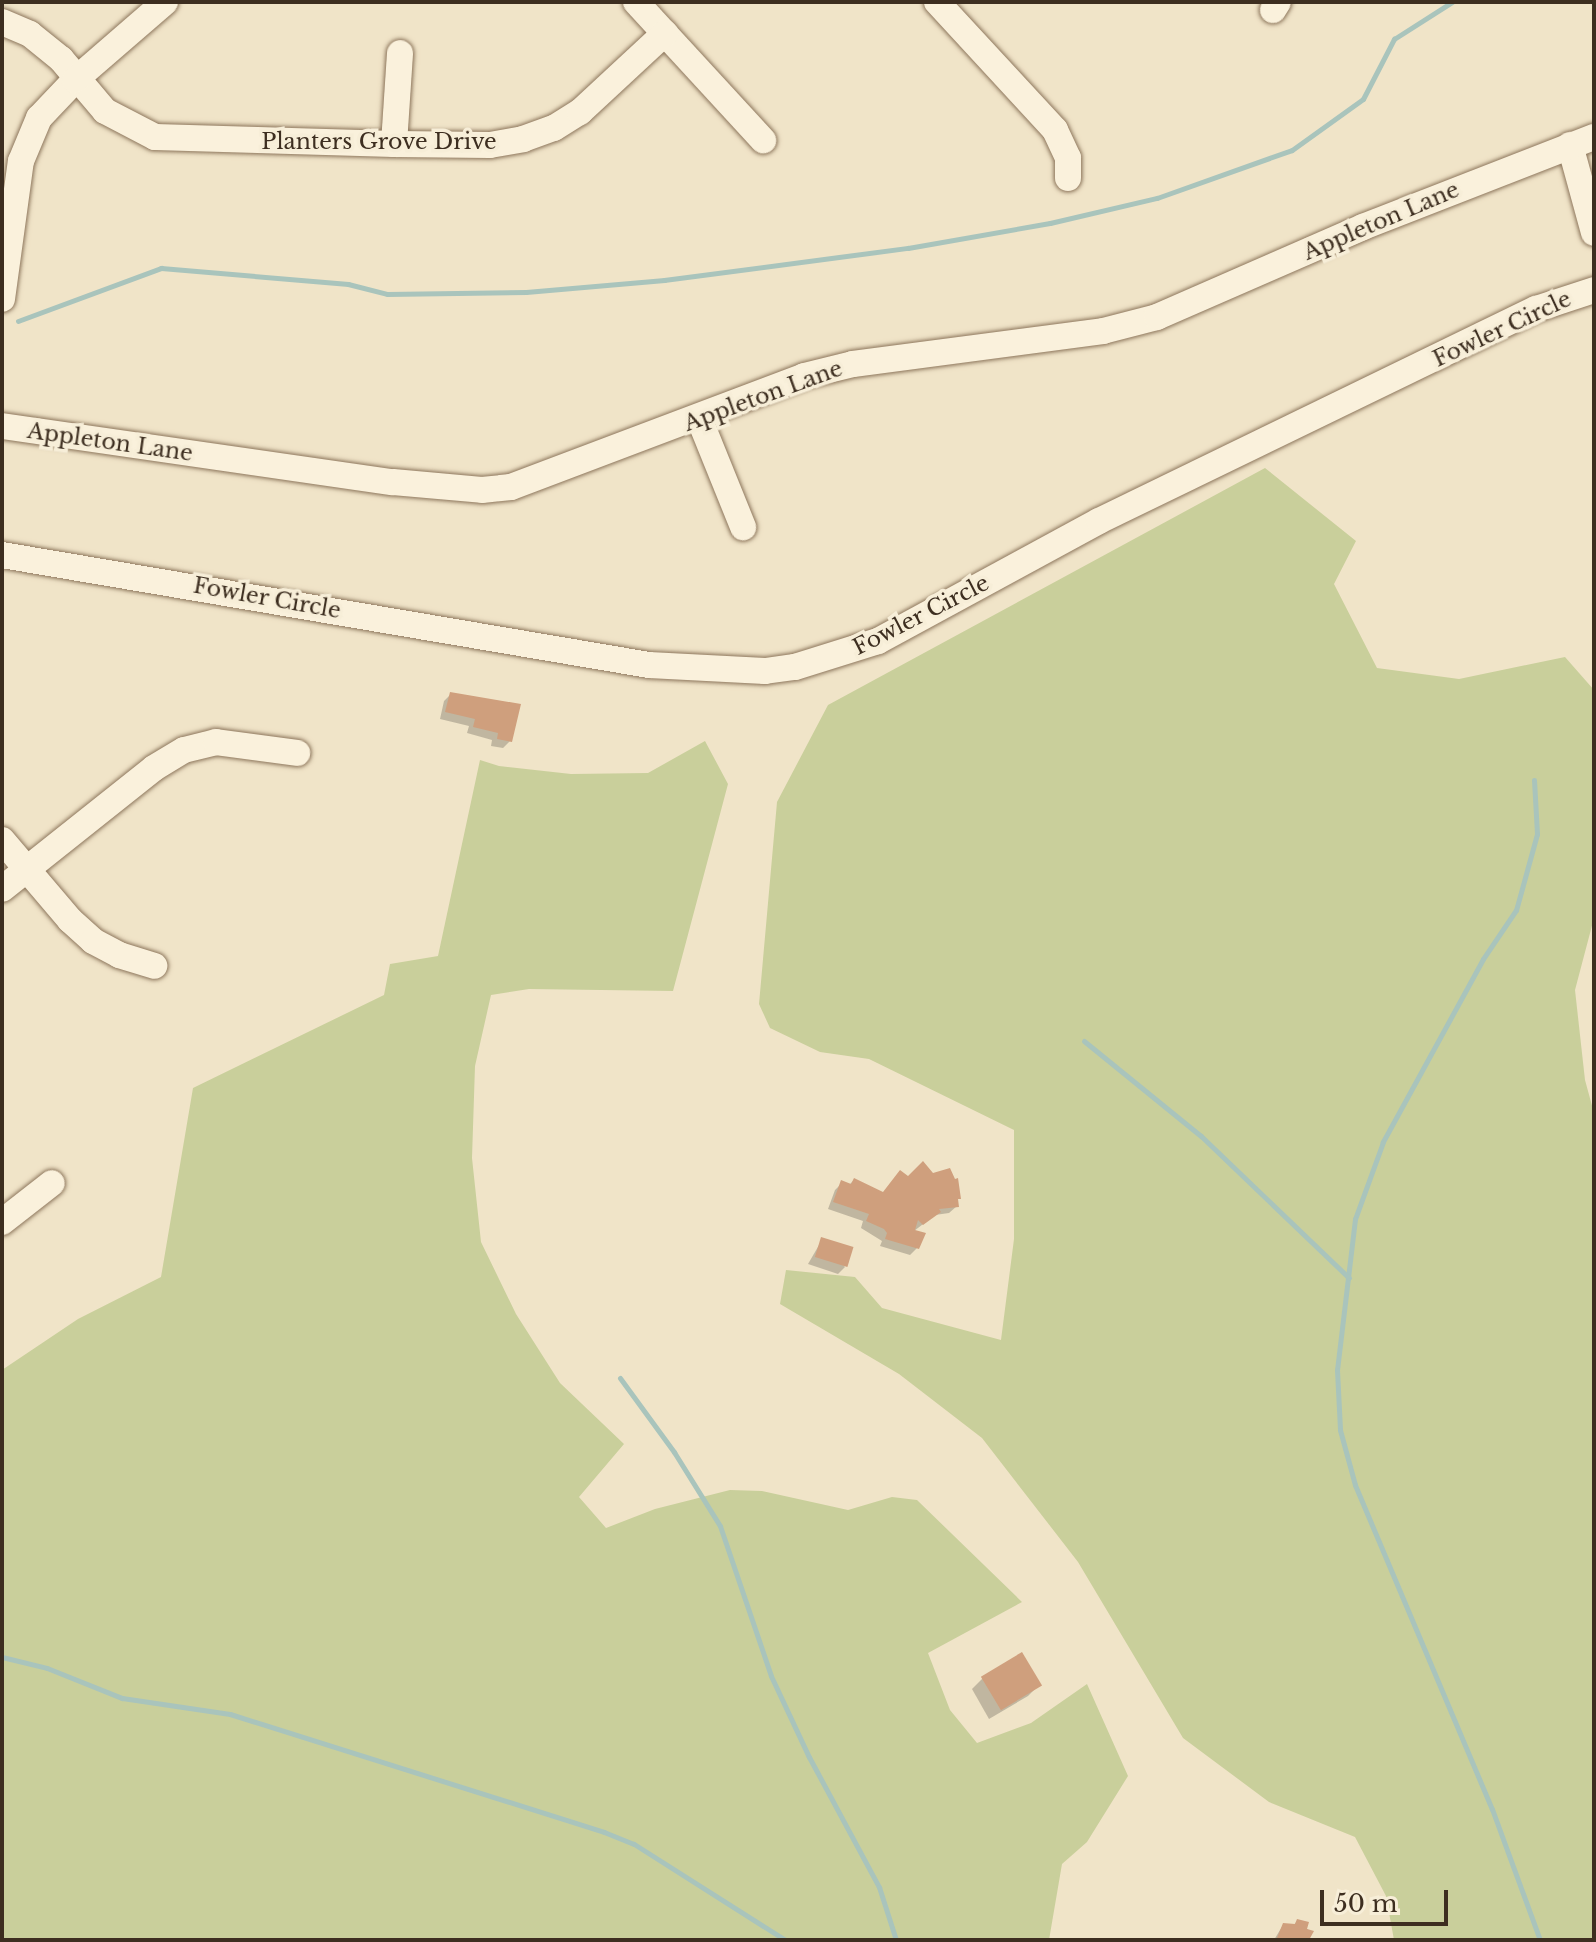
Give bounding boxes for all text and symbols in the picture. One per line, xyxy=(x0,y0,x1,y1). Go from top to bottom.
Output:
street label: Planters Grove Drive xyxy=(261,129,497,155)
street label: Appleton Lane xyxy=(1299,176,1463,266)
street label: Fowler Circle xyxy=(1429,285,1575,373)
street label: Appleton Lane xyxy=(680,355,846,437)
street label: Appleton Lane xyxy=(26,417,194,467)
street label: Fowler Circle xyxy=(848,569,994,661)
street label: Fowler Circle xyxy=(191,572,343,624)
scale bar xyxy=(1324,1874,1452,1924)
text: 50 m xyxy=(1334,1889,1397,1918)

